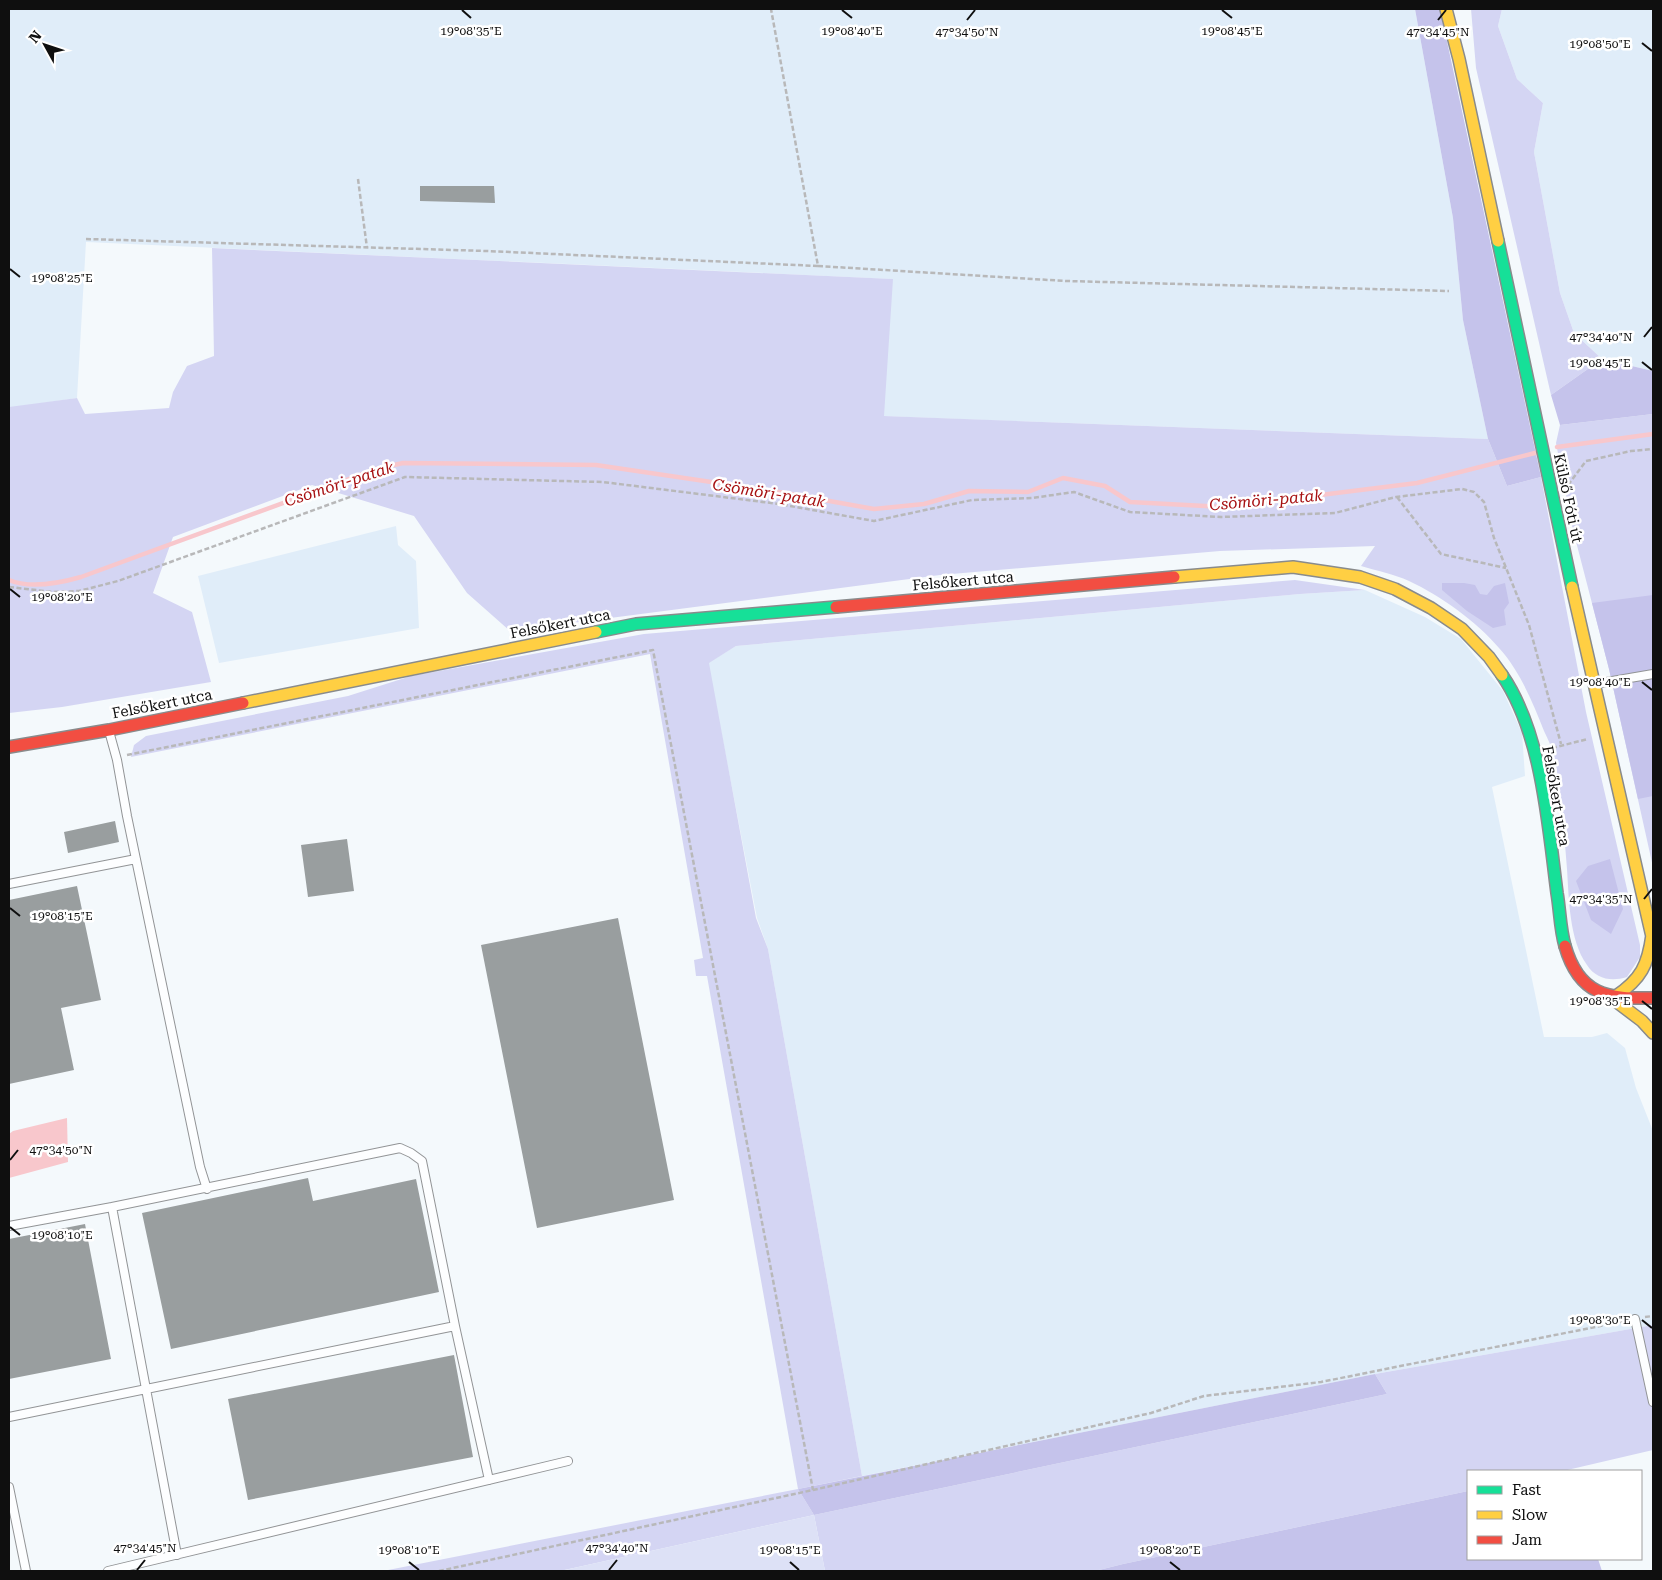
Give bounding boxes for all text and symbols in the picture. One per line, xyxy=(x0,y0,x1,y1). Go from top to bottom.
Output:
north arrow xyxy=(20,20,70,70)
text: 19°08'35"E xyxy=(440,24,502,38)
text: 19°08'40"E xyxy=(821,24,883,38)
text: 19°08'45"E xyxy=(1201,24,1263,38)
text: 47°34'50"N xyxy=(935,25,999,39)
text: 47°34'45"N xyxy=(1406,25,1470,39)
text: N xyxy=(25,27,45,46)
text: 19°08'50"E xyxy=(1569,37,1631,51)
text: 19°08'25"E xyxy=(31,271,93,285)
text: 47°34'40"N xyxy=(1569,330,1633,344)
text: 19°08'45"E xyxy=(1569,356,1631,370)
street label: Külső Fóti út xyxy=(1550,452,1586,545)
water label: Csömöri-patak xyxy=(282,457,396,511)
water label: Csömöri-patak xyxy=(711,475,827,511)
water label: Csömöri-patak xyxy=(1208,486,1324,514)
street label: Felsőkert utca xyxy=(912,568,1014,594)
text: 19°08'20"E xyxy=(31,590,93,604)
street label: Felsőkert utca xyxy=(508,605,612,643)
text: 19°08'40"E xyxy=(1569,675,1631,689)
street label: Felsőkert utca xyxy=(110,685,214,723)
street label: Felsőkert utca xyxy=(1538,744,1574,848)
text: 47°34'35"N xyxy=(1569,892,1633,906)
text: 19°08'15"E xyxy=(31,909,93,923)
text: 19°08'35"E xyxy=(1569,994,1631,1008)
text: 47°34'50"N xyxy=(29,1143,93,1157)
text: 19°08'10"E xyxy=(31,1228,93,1242)
text: 19°08'30"E xyxy=(1569,1313,1631,1327)
legend xyxy=(1467,1470,1642,1560)
text: Fast xyxy=(1512,1481,1542,1499)
text: Slow xyxy=(1512,1506,1548,1524)
text: Jam xyxy=(1512,1531,1542,1549)
text: 47°34'45"N xyxy=(113,1541,177,1555)
text: 47°34'40"N xyxy=(585,1541,649,1555)
text: 19°08'10"E xyxy=(378,1543,440,1557)
text: 19°08'15"E xyxy=(759,1543,821,1557)
text: 19°08'20"E xyxy=(1139,1543,1201,1557)

